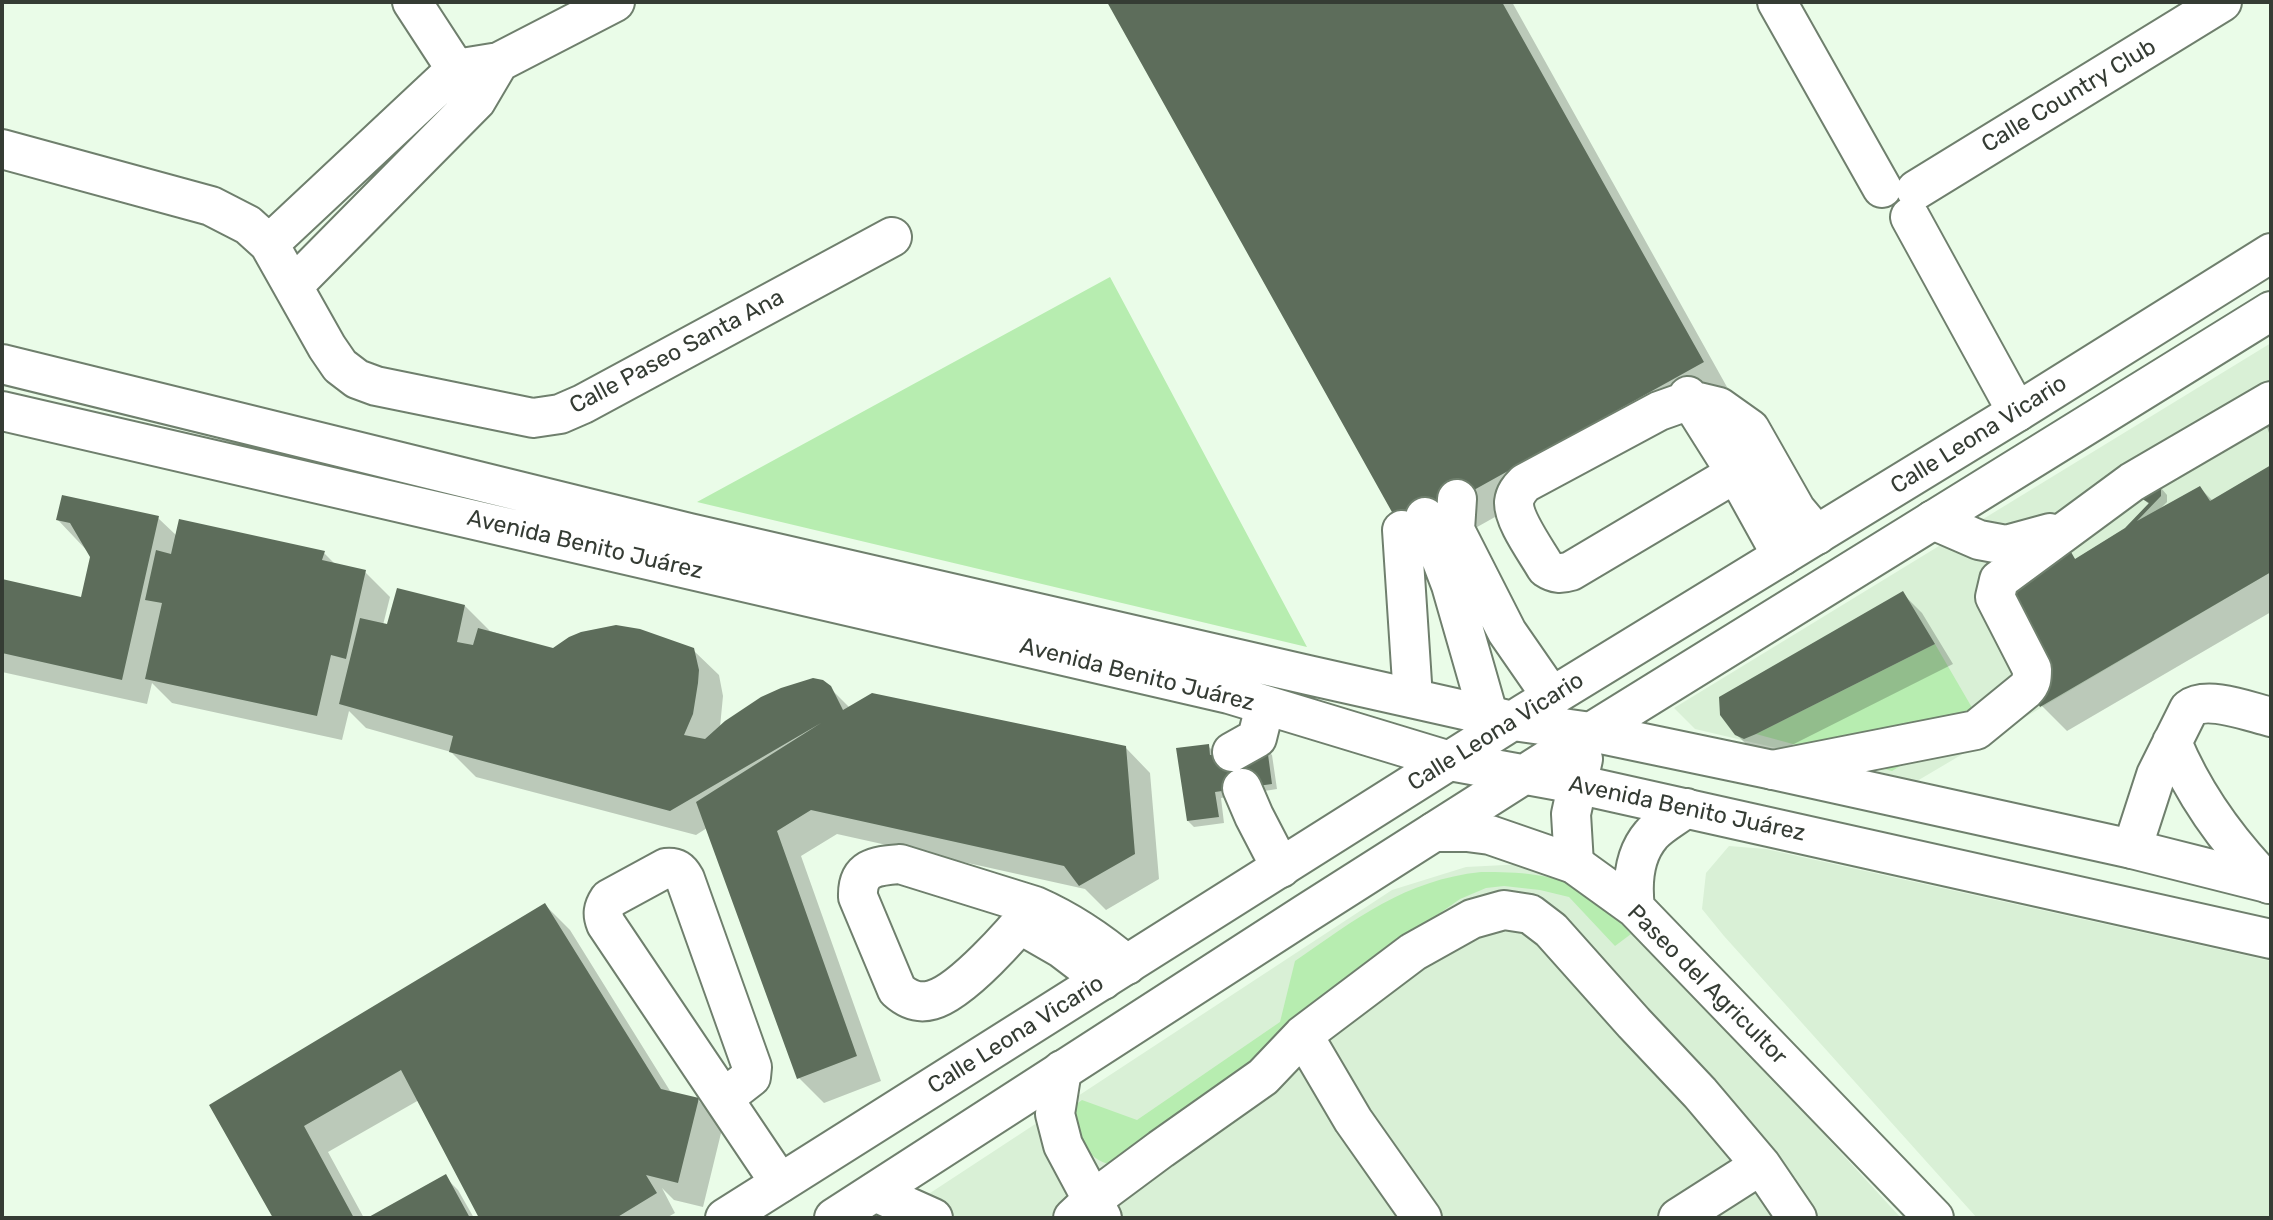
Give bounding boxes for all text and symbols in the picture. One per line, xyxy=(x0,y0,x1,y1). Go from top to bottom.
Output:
street label: Calle Country Club xyxy=(1977,33,2161,159)
street label: Calle Paseo Santa Ana xyxy=(565,284,789,420)
street label: Calle Leona Vicario xyxy=(1886,370,2072,500)
street label: Avenida Benito Juárez xyxy=(464,504,706,586)
street label: Avenida Benito Juárez xyxy=(1017,632,1257,718)
street label: Calle Leona Vicario xyxy=(1403,667,1589,797)
street label: Avenida Benito Juárez xyxy=(1566,770,1808,848)
street label: Paseo del Agricultor xyxy=(1621,899,1793,1071)
street label: Calle Leona Vicario xyxy=(923,970,1109,1100)

